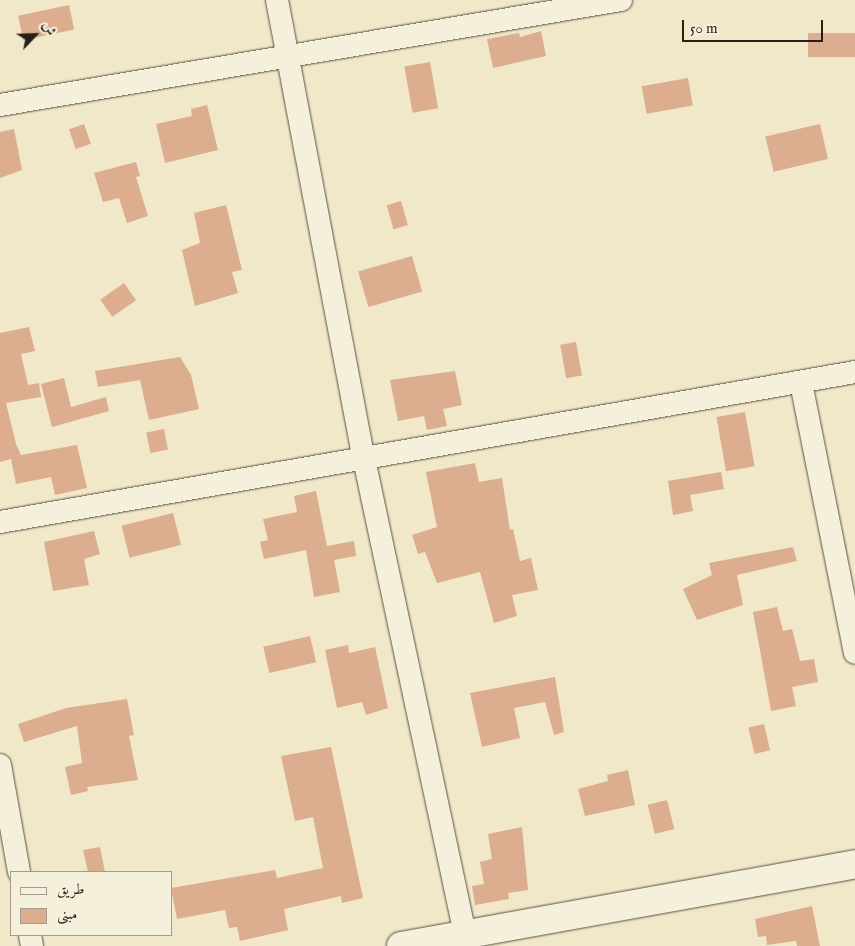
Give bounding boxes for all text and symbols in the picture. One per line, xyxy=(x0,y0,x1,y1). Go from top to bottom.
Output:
north arrow xyxy=(10,10,60,60)
scale bar xyxy=(685,10,826,42)
text: ش xyxy=(38,19,60,39)
text: 50 m xyxy=(690,19,718,38)
legend xyxy=(10,871,172,936)
text: طريق xyxy=(57,880,84,899)
text: مبنى xyxy=(57,905,77,924)

